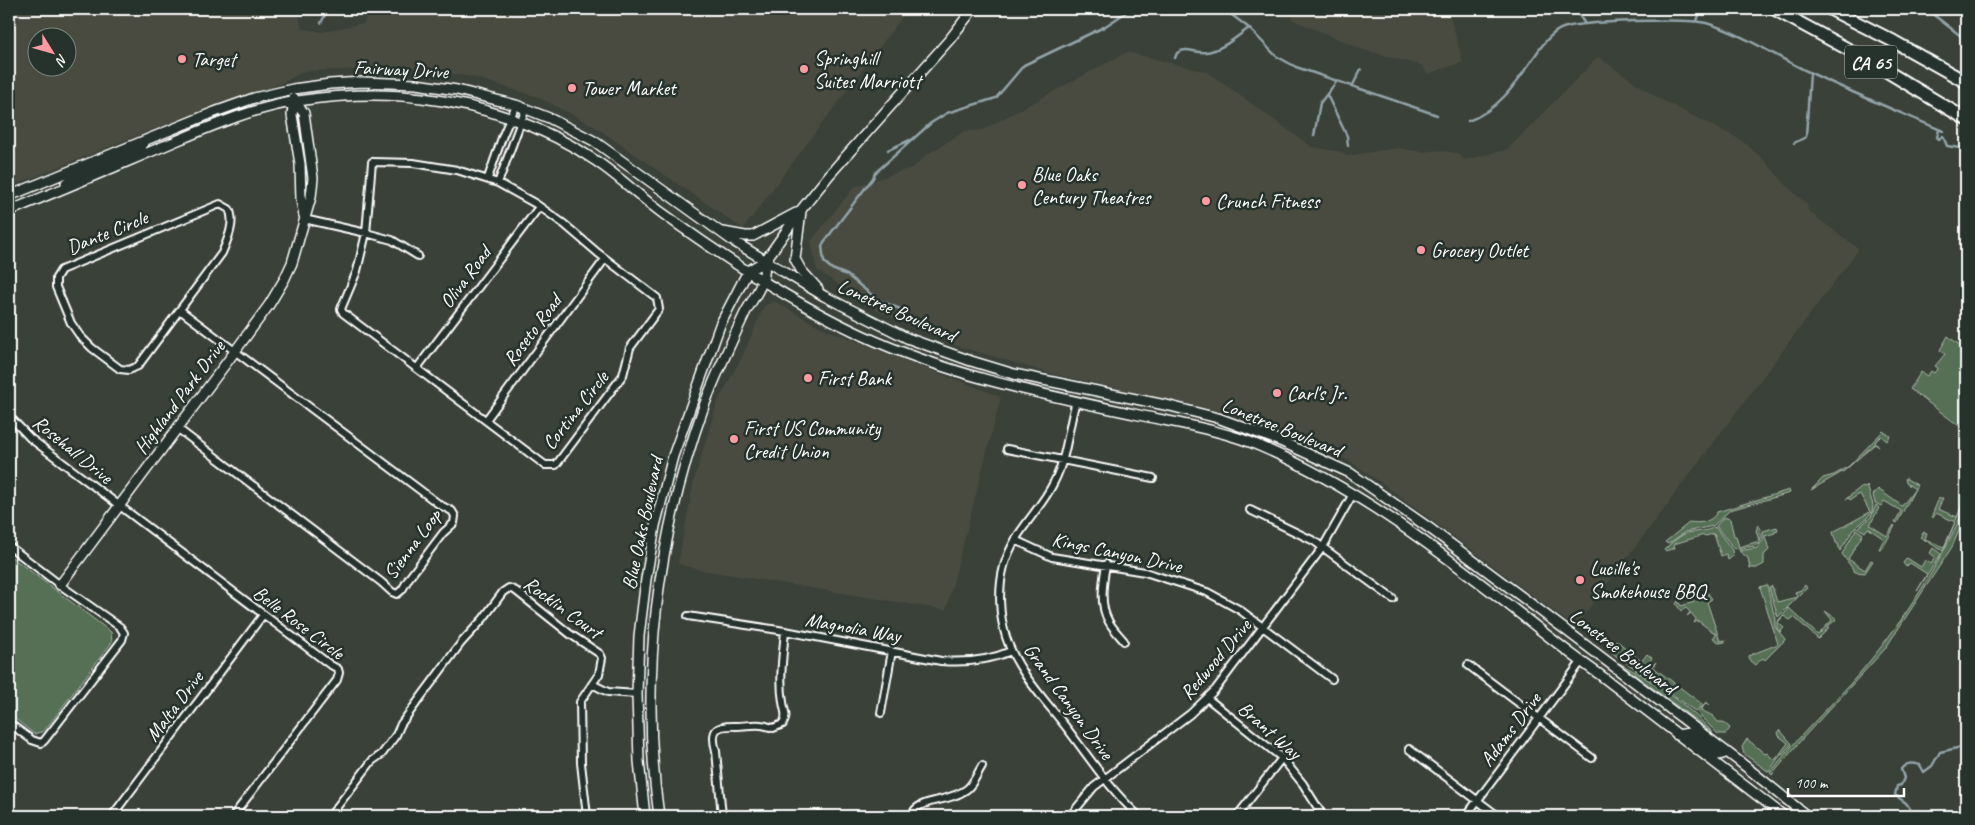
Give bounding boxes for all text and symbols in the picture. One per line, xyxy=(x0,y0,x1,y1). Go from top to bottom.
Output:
north arrow xyxy=(28,28,78,78)
place label: Springhill Suites Marriott xyxy=(814,46,924,94)
road number: CA 65 xyxy=(1845,46,1897,78)
place label: Target xyxy=(192,47,239,72)
text: N xyxy=(51,51,71,70)
marker: Target xyxy=(176,53,188,65)
street label: Fairway Drive xyxy=(353,55,450,85)
marker: Springhill Suites Marriott xyxy=(798,63,810,75)
place label: Tower Market xyxy=(582,76,678,101)
marker: Tower Market xyxy=(566,82,578,94)
place label: Blue Oaks Century Theatres xyxy=(1032,162,1153,210)
marker: Blue Oaks Century Theatres xyxy=(1016,179,1028,191)
place label: Crunch Fitness xyxy=(1216,189,1321,214)
marker: Crunch Fitness xyxy=(1200,195,1212,207)
street label: Dante Circle xyxy=(63,204,153,260)
place label: Grocery Outlet xyxy=(1431,238,1530,263)
street label: Oliva Road xyxy=(434,239,499,313)
marker: Grocery Outlet xyxy=(1415,244,1427,256)
street label: Lonetree Boulevard xyxy=(834,273,963,349)
street label: Roseto Road xyxy=(497,287,569,371)
street label: Highland Park Drive xyxy=(128,334,231,459)
street label: Cortina Circle xyxy=(537,365,615,455)
place label: First Bank xyxy=(818,366,893,391)
marker: First Bank xyxy=(802,372,814,384)
place label: Carl's Jr. xyxy=(1287,381,1347,406)
marker: Carl's Jr. xyxy=(1271,387,1283,399)
street label: Lonetree Boulevard xyxy=(1218,392,1348,464)
street label: Rosehall Drive xyxy=(28,410,119,490)
place label: First US Community Credit Union xyxy=(744,416,882,464)
marker: First US Community Credit Union xyxy=(728,433,740,445)
street label: Blue Oaks Boulevard xyxy=(616,451,669,592)
street label: Sienna Loop xyxy=(378,503,448,584)
street label: Kings Canyon Drive xyxy=(1050,527,1185,579)
place label: Lucille's Smokehouse BBQ xyxy=(1590,556,1709,604)
street label: Rocklin Court xyxy=(519,571,609,646)
marker: Lucille's Smokehouse BBQ xyxy=(1574,574,1586,586)
street label: Belle Rose Circle xyxy=(248,580,350,666)
street label: Lonetree Boulevard xyxy=(1564,603,1684,702)
street label: Magnolia Way xyxy=(803,607,905,649)
street label: Redwood Drive xyxy=(1174,613,1257,705)
street label: Grand Canyon Drive xyxy=(1018,638,1120,766)
street label: Malta Drive xyxy=(140,665,210,746)
street label: Adams Drive xyxy=(1474,686,1547,771)
street label: Brant Way xyxy=(1233,696,1308,766)
scale bar xyxy=(1788,765,1904,797)
text: 100 m xyxy=(1795,774,1829,793)

